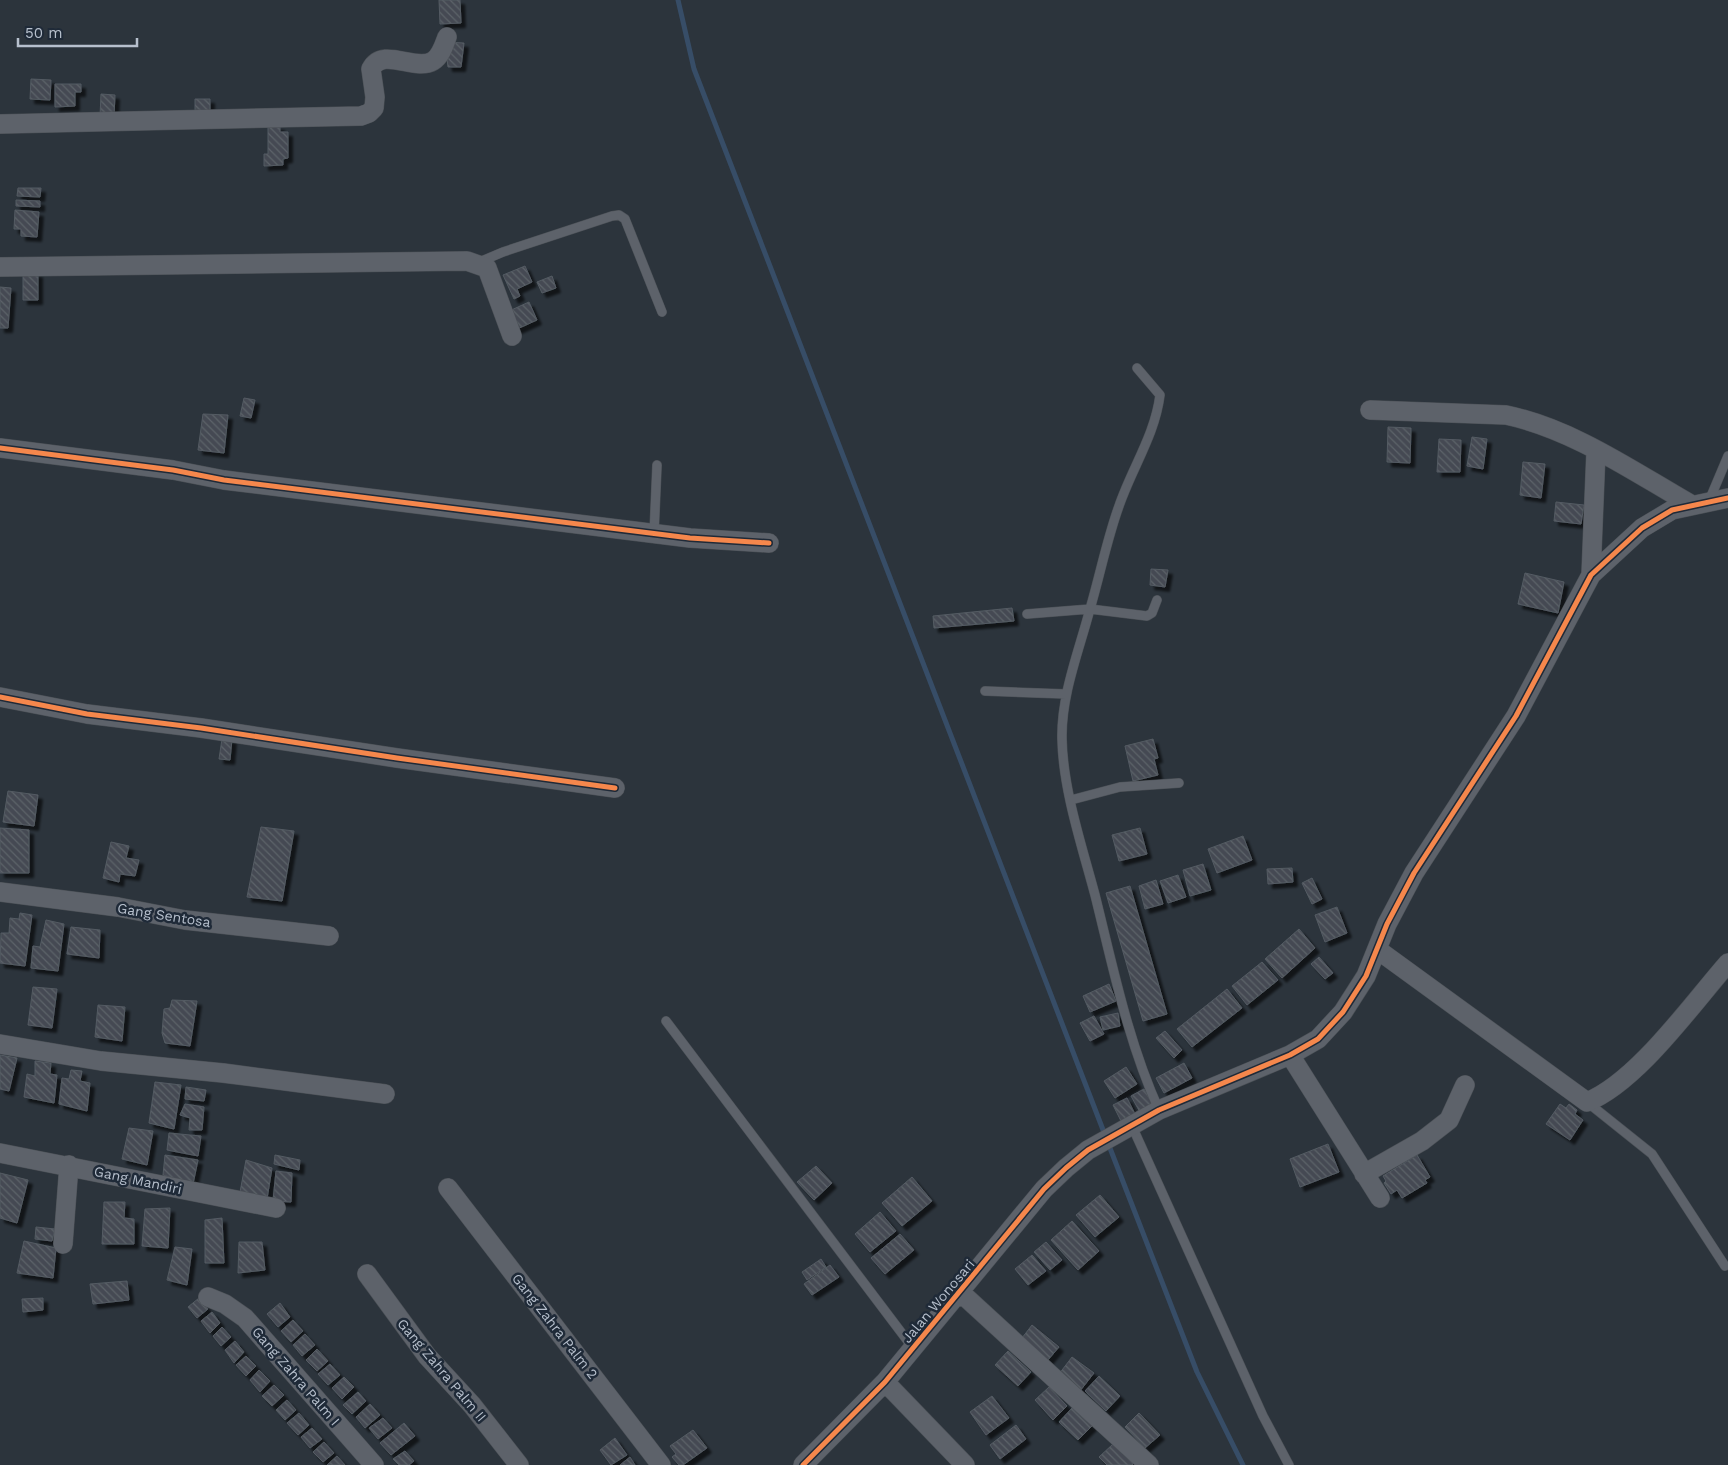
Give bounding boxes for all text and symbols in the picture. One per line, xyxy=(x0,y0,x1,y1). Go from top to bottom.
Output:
scale bar xyxy=(18,15,136,47)
text: 50 m xyxy=(25,24,62,42)
street label: Gang Sentosa xyxy=(116,900,212,930)
street label: Gang Mandiri xyxy=(93,1163,183,1197)
street label: Jalan Wonosari xyxy=(898,1256,978,1346)
street label: Gang Zahra Palm 2 xyxy=(509,1270,601,1382)
street label: Gang Zahra Palm II xyxy=(394,1315,490,1425)
street label: Gang Zahra Palm I xyxy=(249,1323,343,1429)

